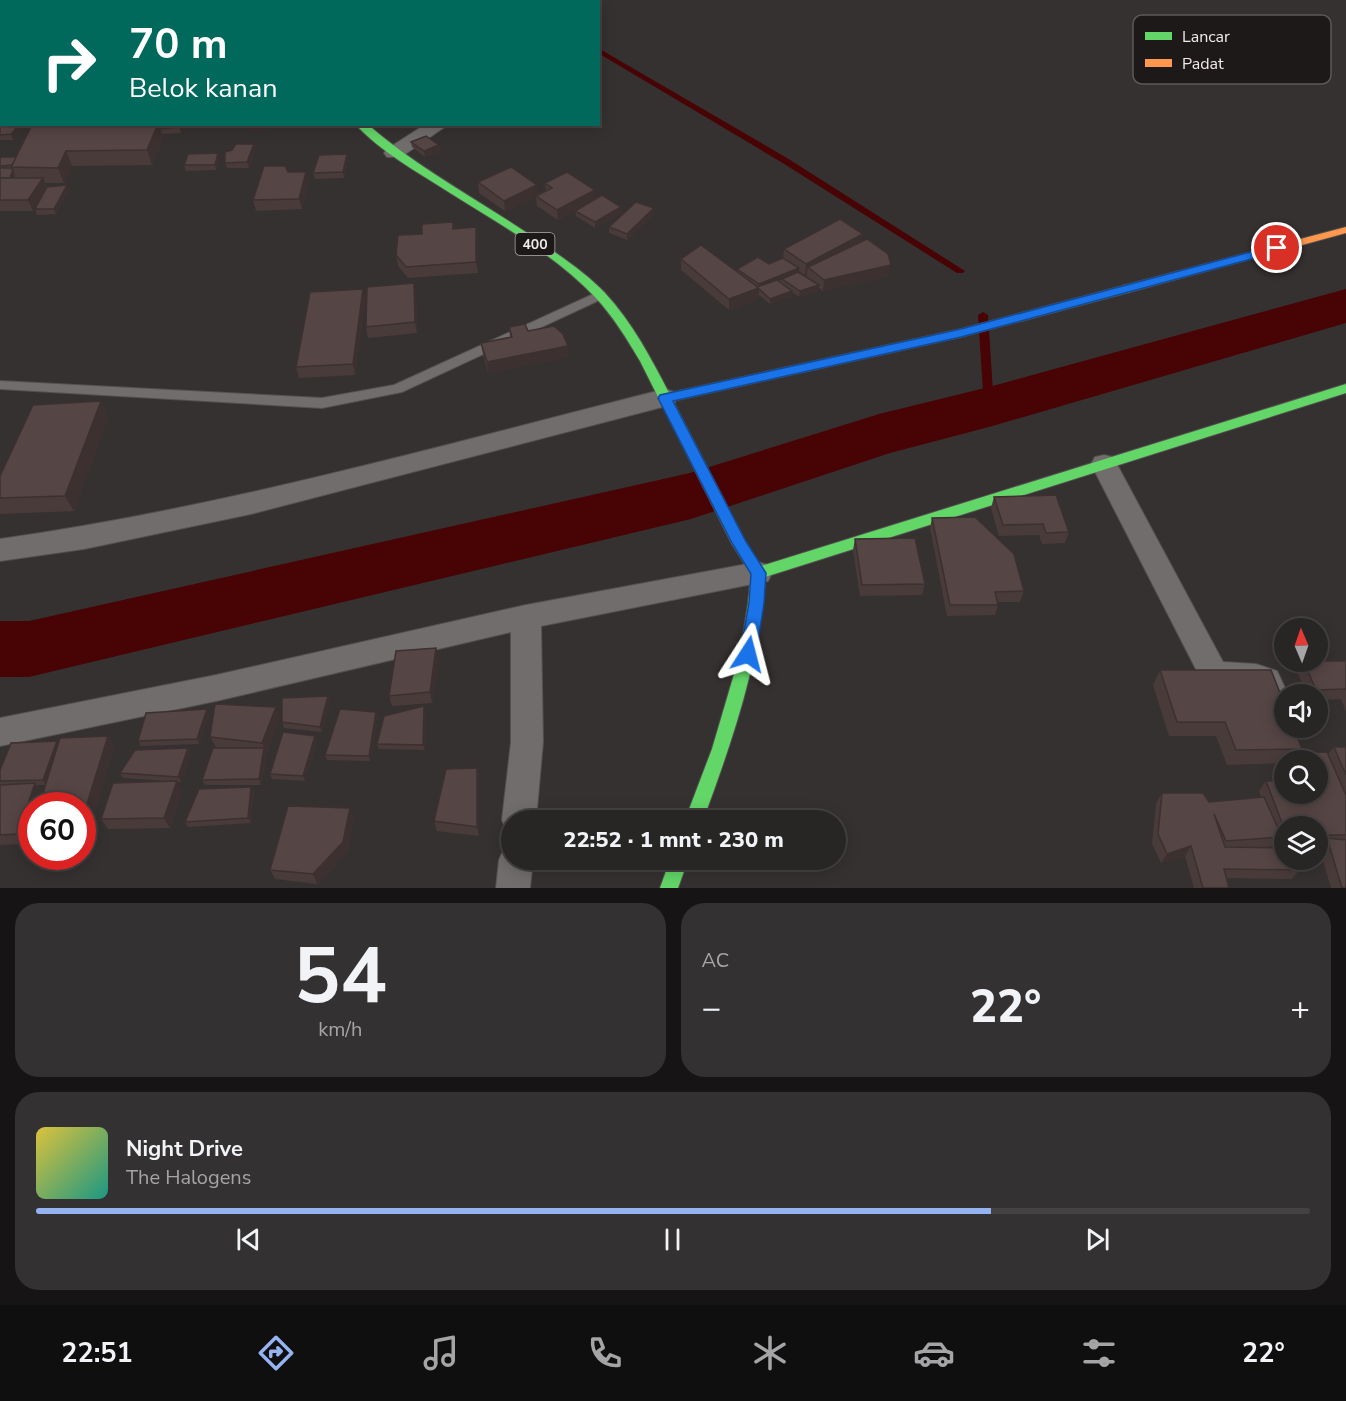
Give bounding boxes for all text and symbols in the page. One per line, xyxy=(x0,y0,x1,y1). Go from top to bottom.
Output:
legend xyxy=(1133,15,1331,84)
text: 70 m xyxy=(129,16,228,73)
icon: right xyxy=(30,24,108,102)
text: Lancar xyxy=(1182,26,1230,48)
text: Padat xyxy=(1182,53,1224,75)
text: Belok kanan xyxy=(129,70,278,107)
pin xyxy=(1251,222,1302,273)
icon: arrive xyxy=(1260,231,1293,264)
road number: 400 xyxy=(516,233,554,255)
north arrow xyxy=(1274,618,1328,672)
map controls xyxy=(1274,618,1328,870)
position arrow xyxy=(716,622,780,686)
button: sound xyxy=(1274,684,1328,738)
button: search xyxy=(1274,750,1328,804)
speed limit sign: 60 xyxy=(18,792,96,870)
button: layers xyxy=(1274,816,1328,870)
text: 22:52 · 1 mnt · 230 m xyxy=(563,825,784,855)
text: 54 xyxy=(293,923,387,1030)
text: AC xyxy=(702,947,729,974)
text: 22° xyxy=(970,977,1041,1038)
text: − xyxy=(702,986,721,1031)
text: + xyxy=(1290,986,1310,1031)
text: km/h xyxy=(318,1016,362,1043)
text: Night Drive xyxy=(126,1134,243,1164)
text: The Halogens xyxy=(126,1164,251,1191)
icon: previous xyxy=(232,1223,265,1256)
icon: pause xyxy=(656,1223,689,1256)
icon: next xyxy=(1081,1223,1114,1256)
icon: directions xyxy=(255,1332,297,1374)
icon: music xyxy=(420,1332,462,1374)
icon: phone xyxy=(584,1332,626,1374)
icon: climate xyxy=(749,1332,791,1374)
icon: car xyxy=(913,1332,955,1374)
icon: filters xyxy=(1078,1332,1120,1374)
text: 22:51 xyxy=(61,1335,133,1372)
text: 22° xyxy=(1242,1335,1285,1372)

